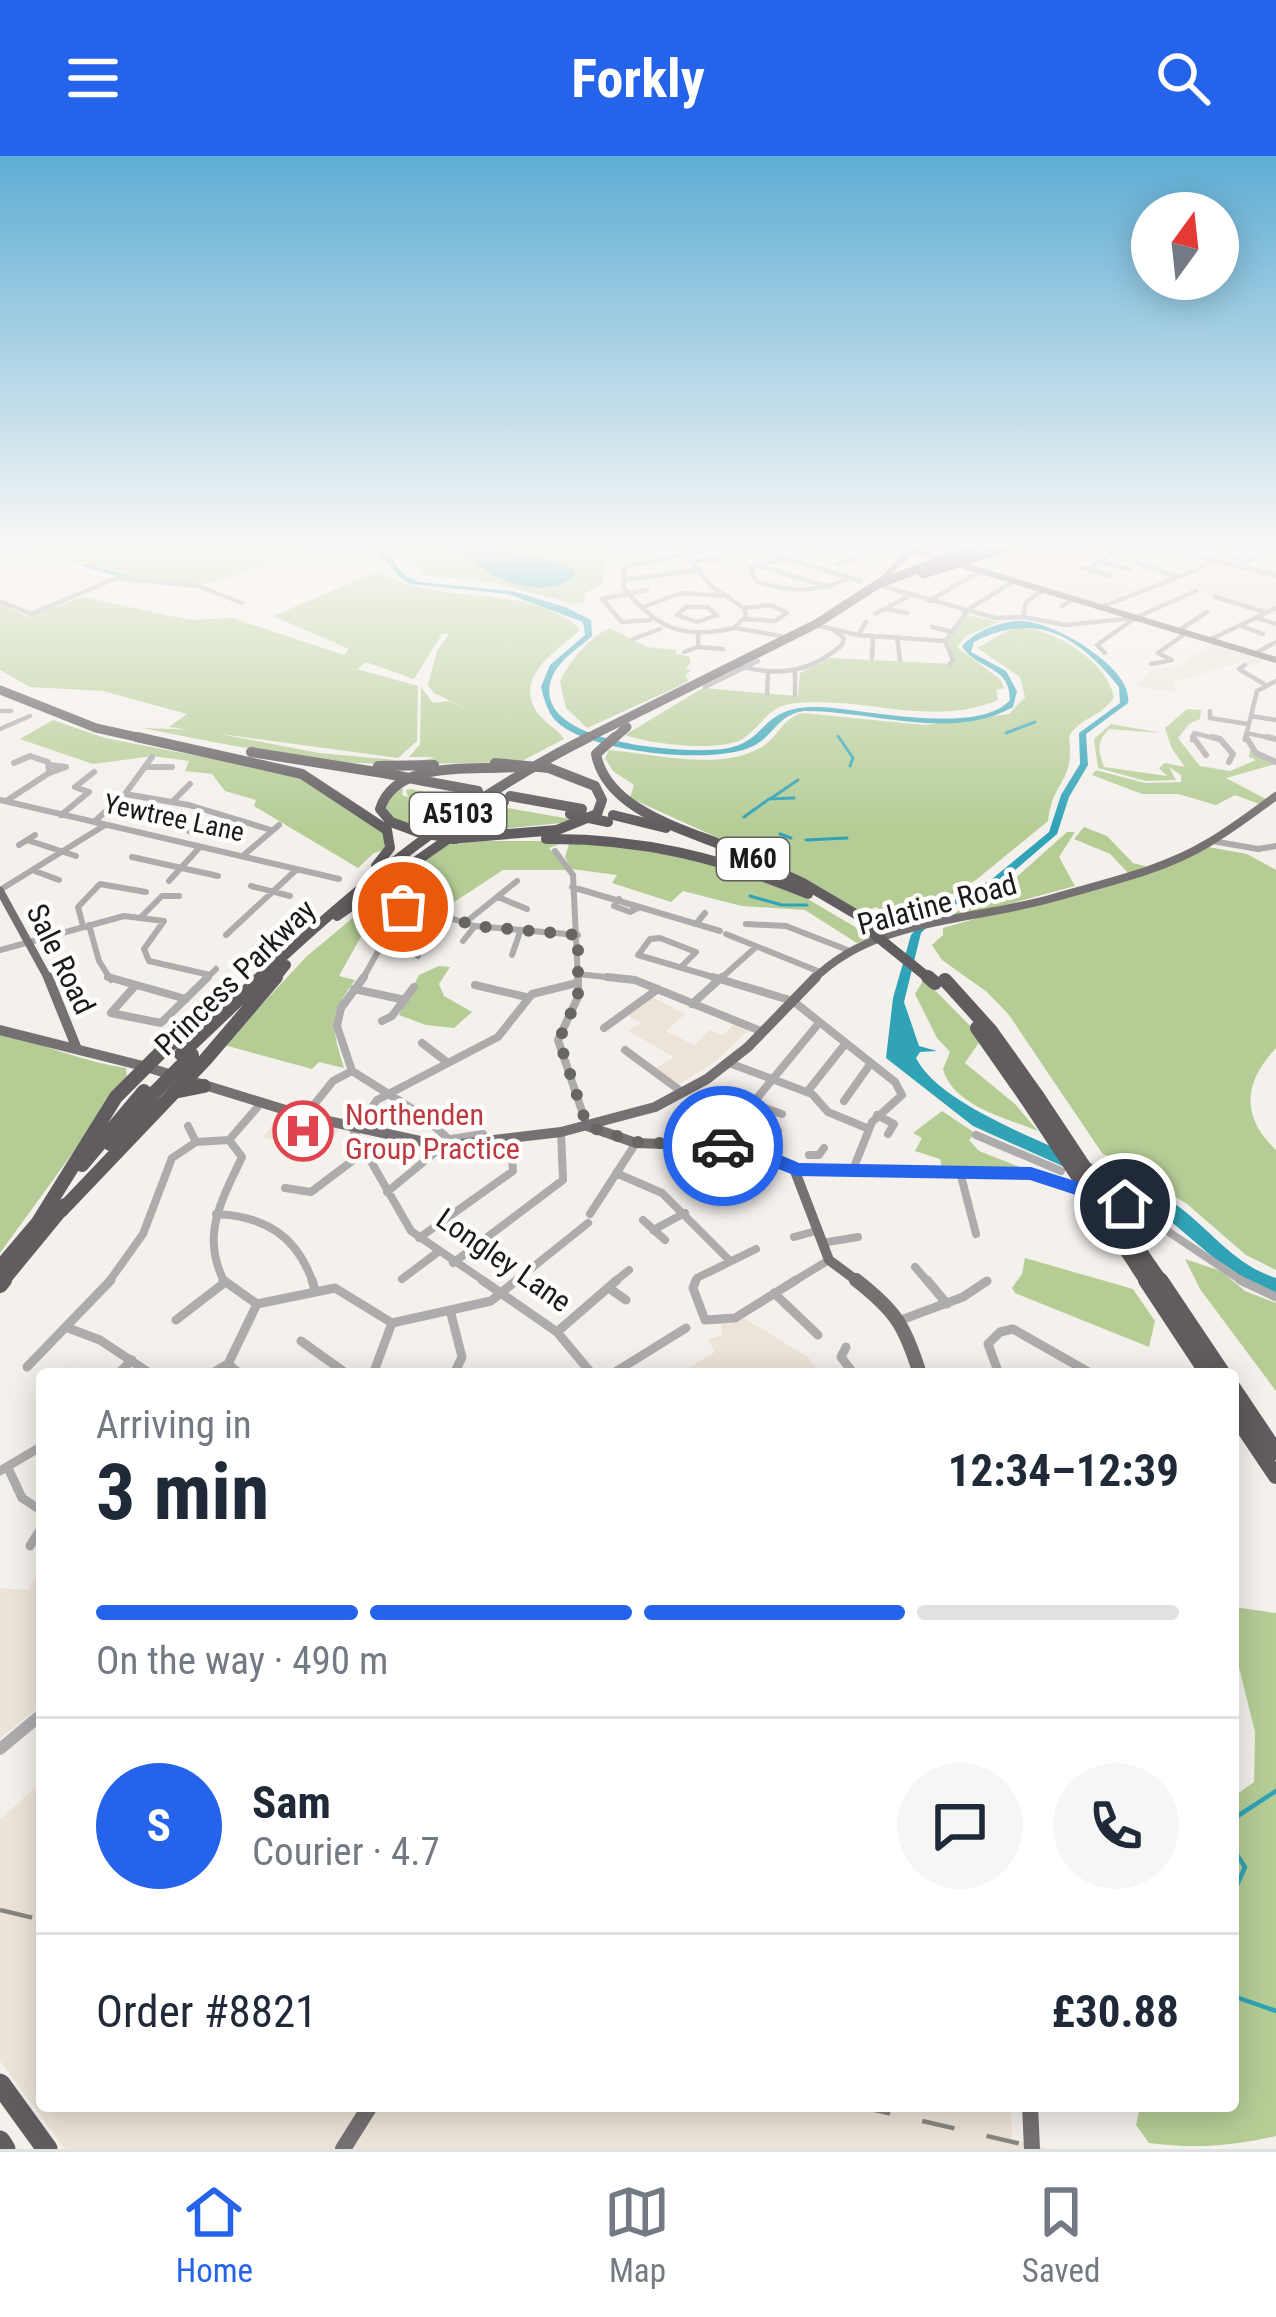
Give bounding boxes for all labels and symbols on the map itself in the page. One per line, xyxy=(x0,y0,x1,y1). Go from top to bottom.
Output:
north arrow xyxy=(1131,192,1239,300)
street label: Yewtree Lane xyxy=(101,788,247,848)
road number: A5103 xyxy=(410,793,506,835)
road number: M60 xyxy=(717,838,789,880)
pin xyxy=(352,856,454,958)
street label: Palatine Road xyxy=(853,866,1021,942)
street label: Princess Parkway xyxy=(148,892,322,1062)
street label: Sale Road xyxy=(19,898,103,1020)
courier xyxy=(663,1086,783,1206)
place label: Northenden Group Practice xyxy=(345,1097,520,1166)
hospital icon: Northenden Group Practice xyxy=(272,1100,334,1162)
pin xyxy=(1074,1153,1176,1255)
street label: Longley Lane xyxy=(430,1201,578,1319)

